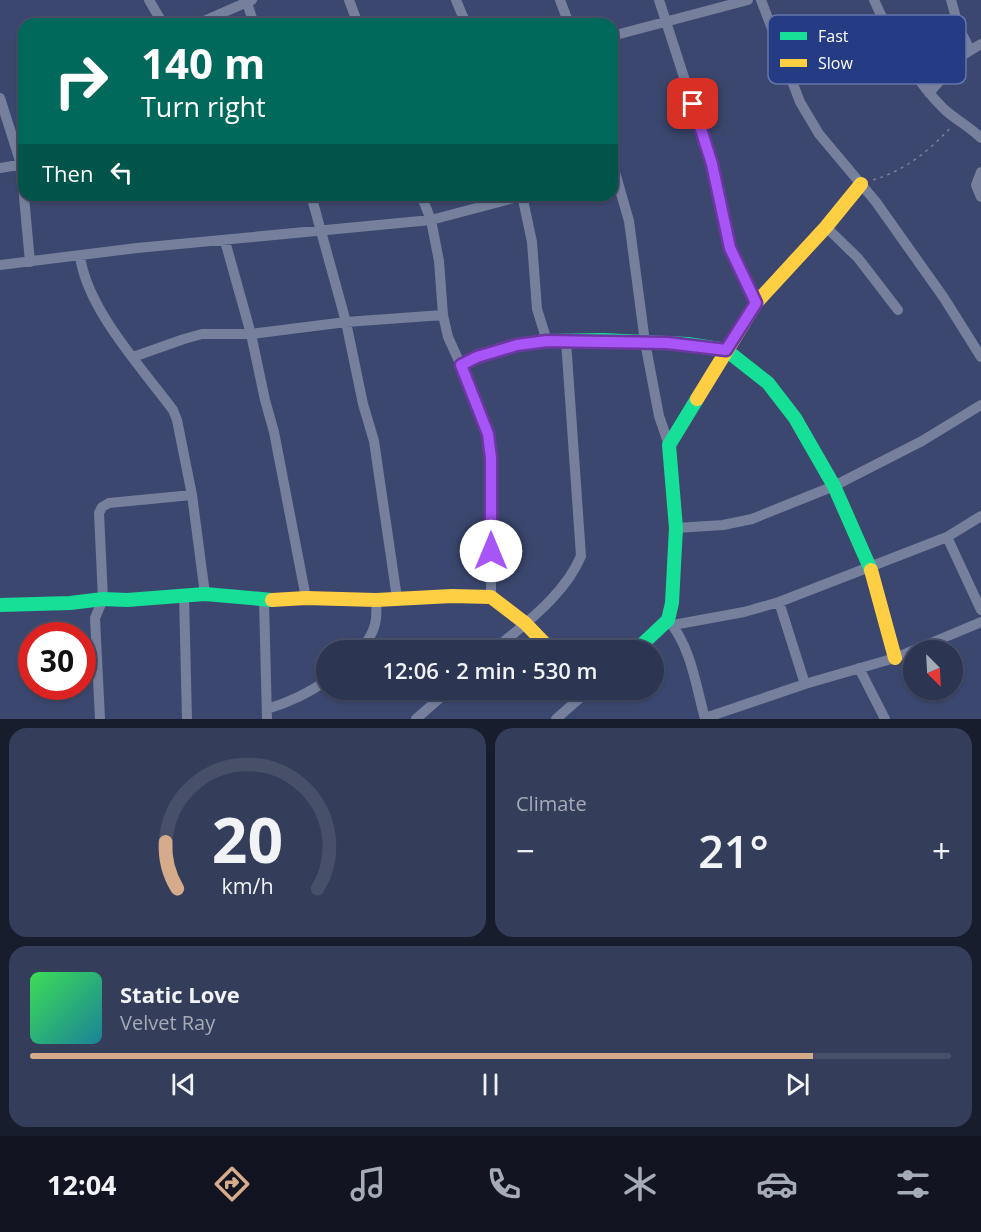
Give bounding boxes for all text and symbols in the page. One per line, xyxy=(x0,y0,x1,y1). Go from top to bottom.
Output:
legend xyxy=(768,15,966,84)
text: Fast xyxy=(818,25,849,47)
text: 140 m xyxy=(141,34,265,91)
icon: right xyxy=(42,42,120,120)
text: Slow xyxy=(818,52,853,74)
pin xyxy=(667,78,718,129)
icon: arrive xyxy=(676,87,709,120)
text: Turn right xyxy=(141,88,266,125)
icon: left xyxy=(105,156,138,189)
text: Then xyxy=(42,158,93,188)
position arrow xyxy=(459,519,523,583)
speed limit sign: 30 xyxy=(18,622,96,700)
north arrow xyxy=(903,640,963,700)
map controls xyxy=(903,640,963,700)
text: 12:06 · 2 min · 530 m xyxy=(382,655,598,685)
text: Climate xyxy=(516,790,587,817)
text: 20 xyxy=(212,796,283,881)
text: 21° xyxy=(698,820,769,881)
text: − xyxy=(516,828,535,873)
text: + xyxy=(932,828,951,873)
text: km/h xyxy=(221,872,274,901)
text: Static Love xyxy=(120,979,240,1009)
text: Velvet Ray xyxy=(120,1009,215,1036)
icon: previous xyxy=(167,1068,200,1101)
icon: pause xyxy=(474,1068,507,1101)
icon: next xyxy=(781,1068,814,1101)
icon: directions xyxy=(211,1163,253,1205)
icon: music xyxy=(347,1163,389,1205)
icon: phone xyxy=(483,1163,525,1205)
icon: climate xyxy=(619,1163,661,1205)
icon: car xyxy=(756,1163,798,1205)
icon: filters xyxy=(892,1163,934,1205)
text: 12:04 xyxy=(47,1166,117,1203)

